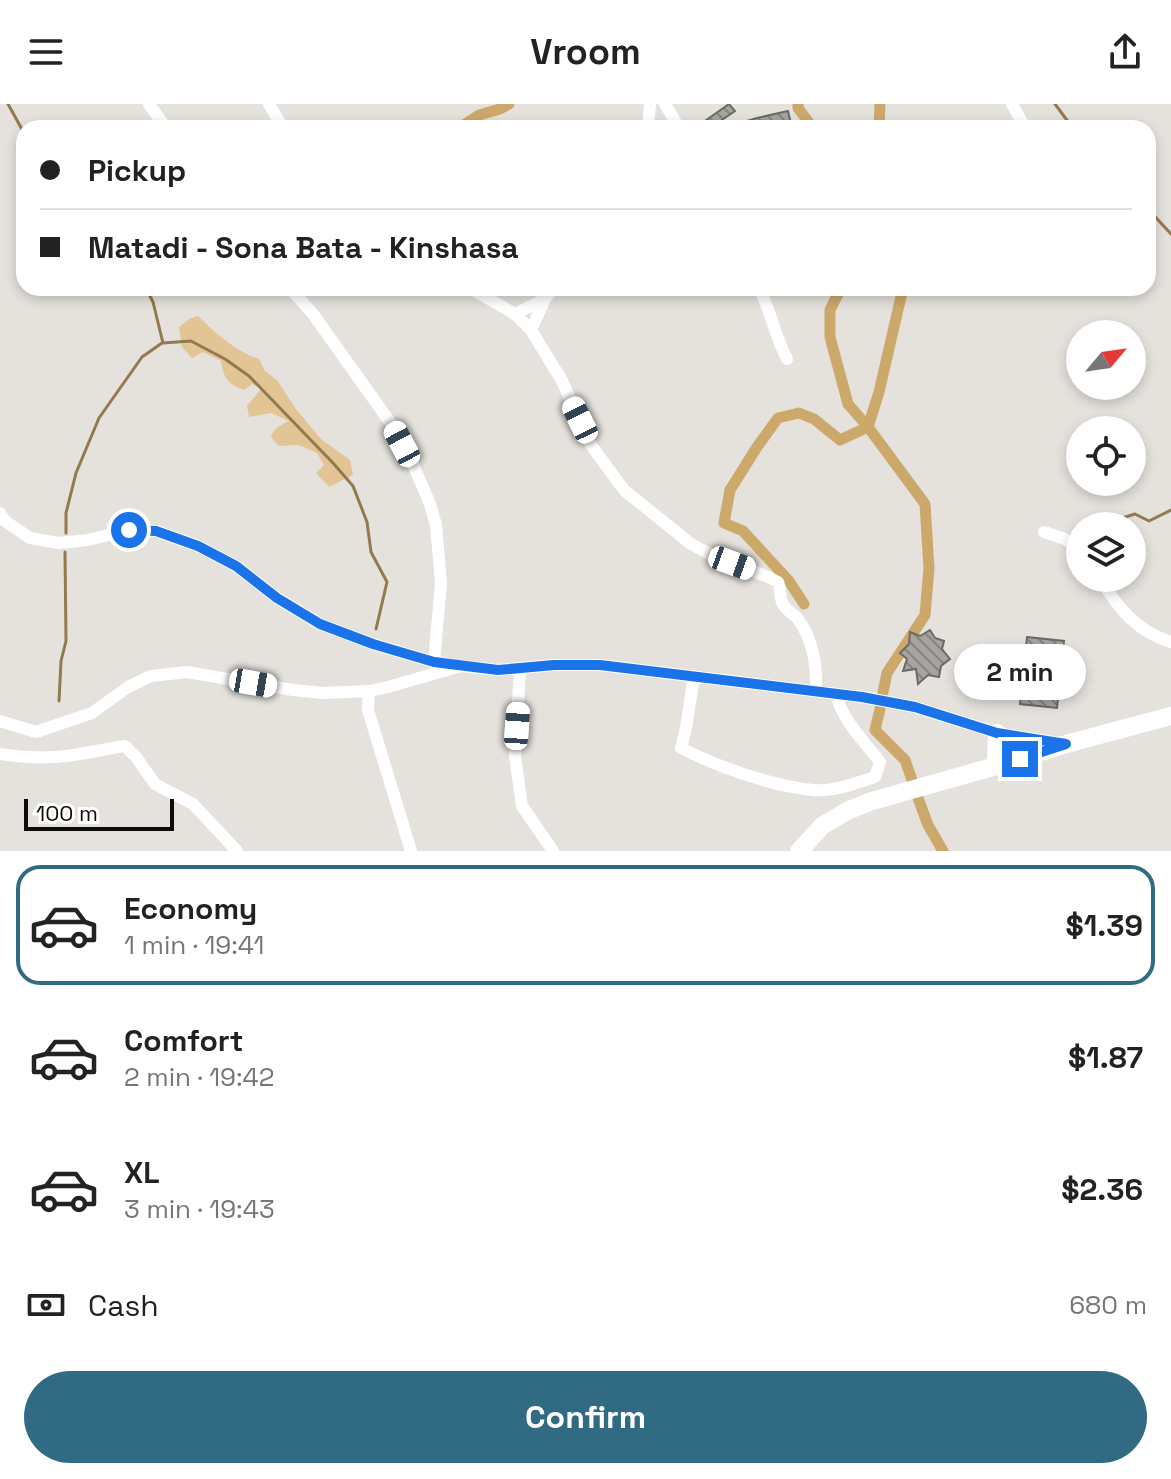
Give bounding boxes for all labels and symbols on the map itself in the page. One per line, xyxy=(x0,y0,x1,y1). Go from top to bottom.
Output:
north arrow xyxy=(1066,320,1146,400)
car xyxy=(559,393,601,447)
car xyxy=(380,417,424,471)
route start xyxy=(111,512,147,548)
car xyxy=(705,544,759,582)
callout: 2 min xyxy=(954,643,1086,699)
car xyxy=(227,667,279,699)
car xyxy=(503,701,531,751)
route end xyxy=(1002,741,1038,777)
scale bar xyxy=(24,795,174,831)

